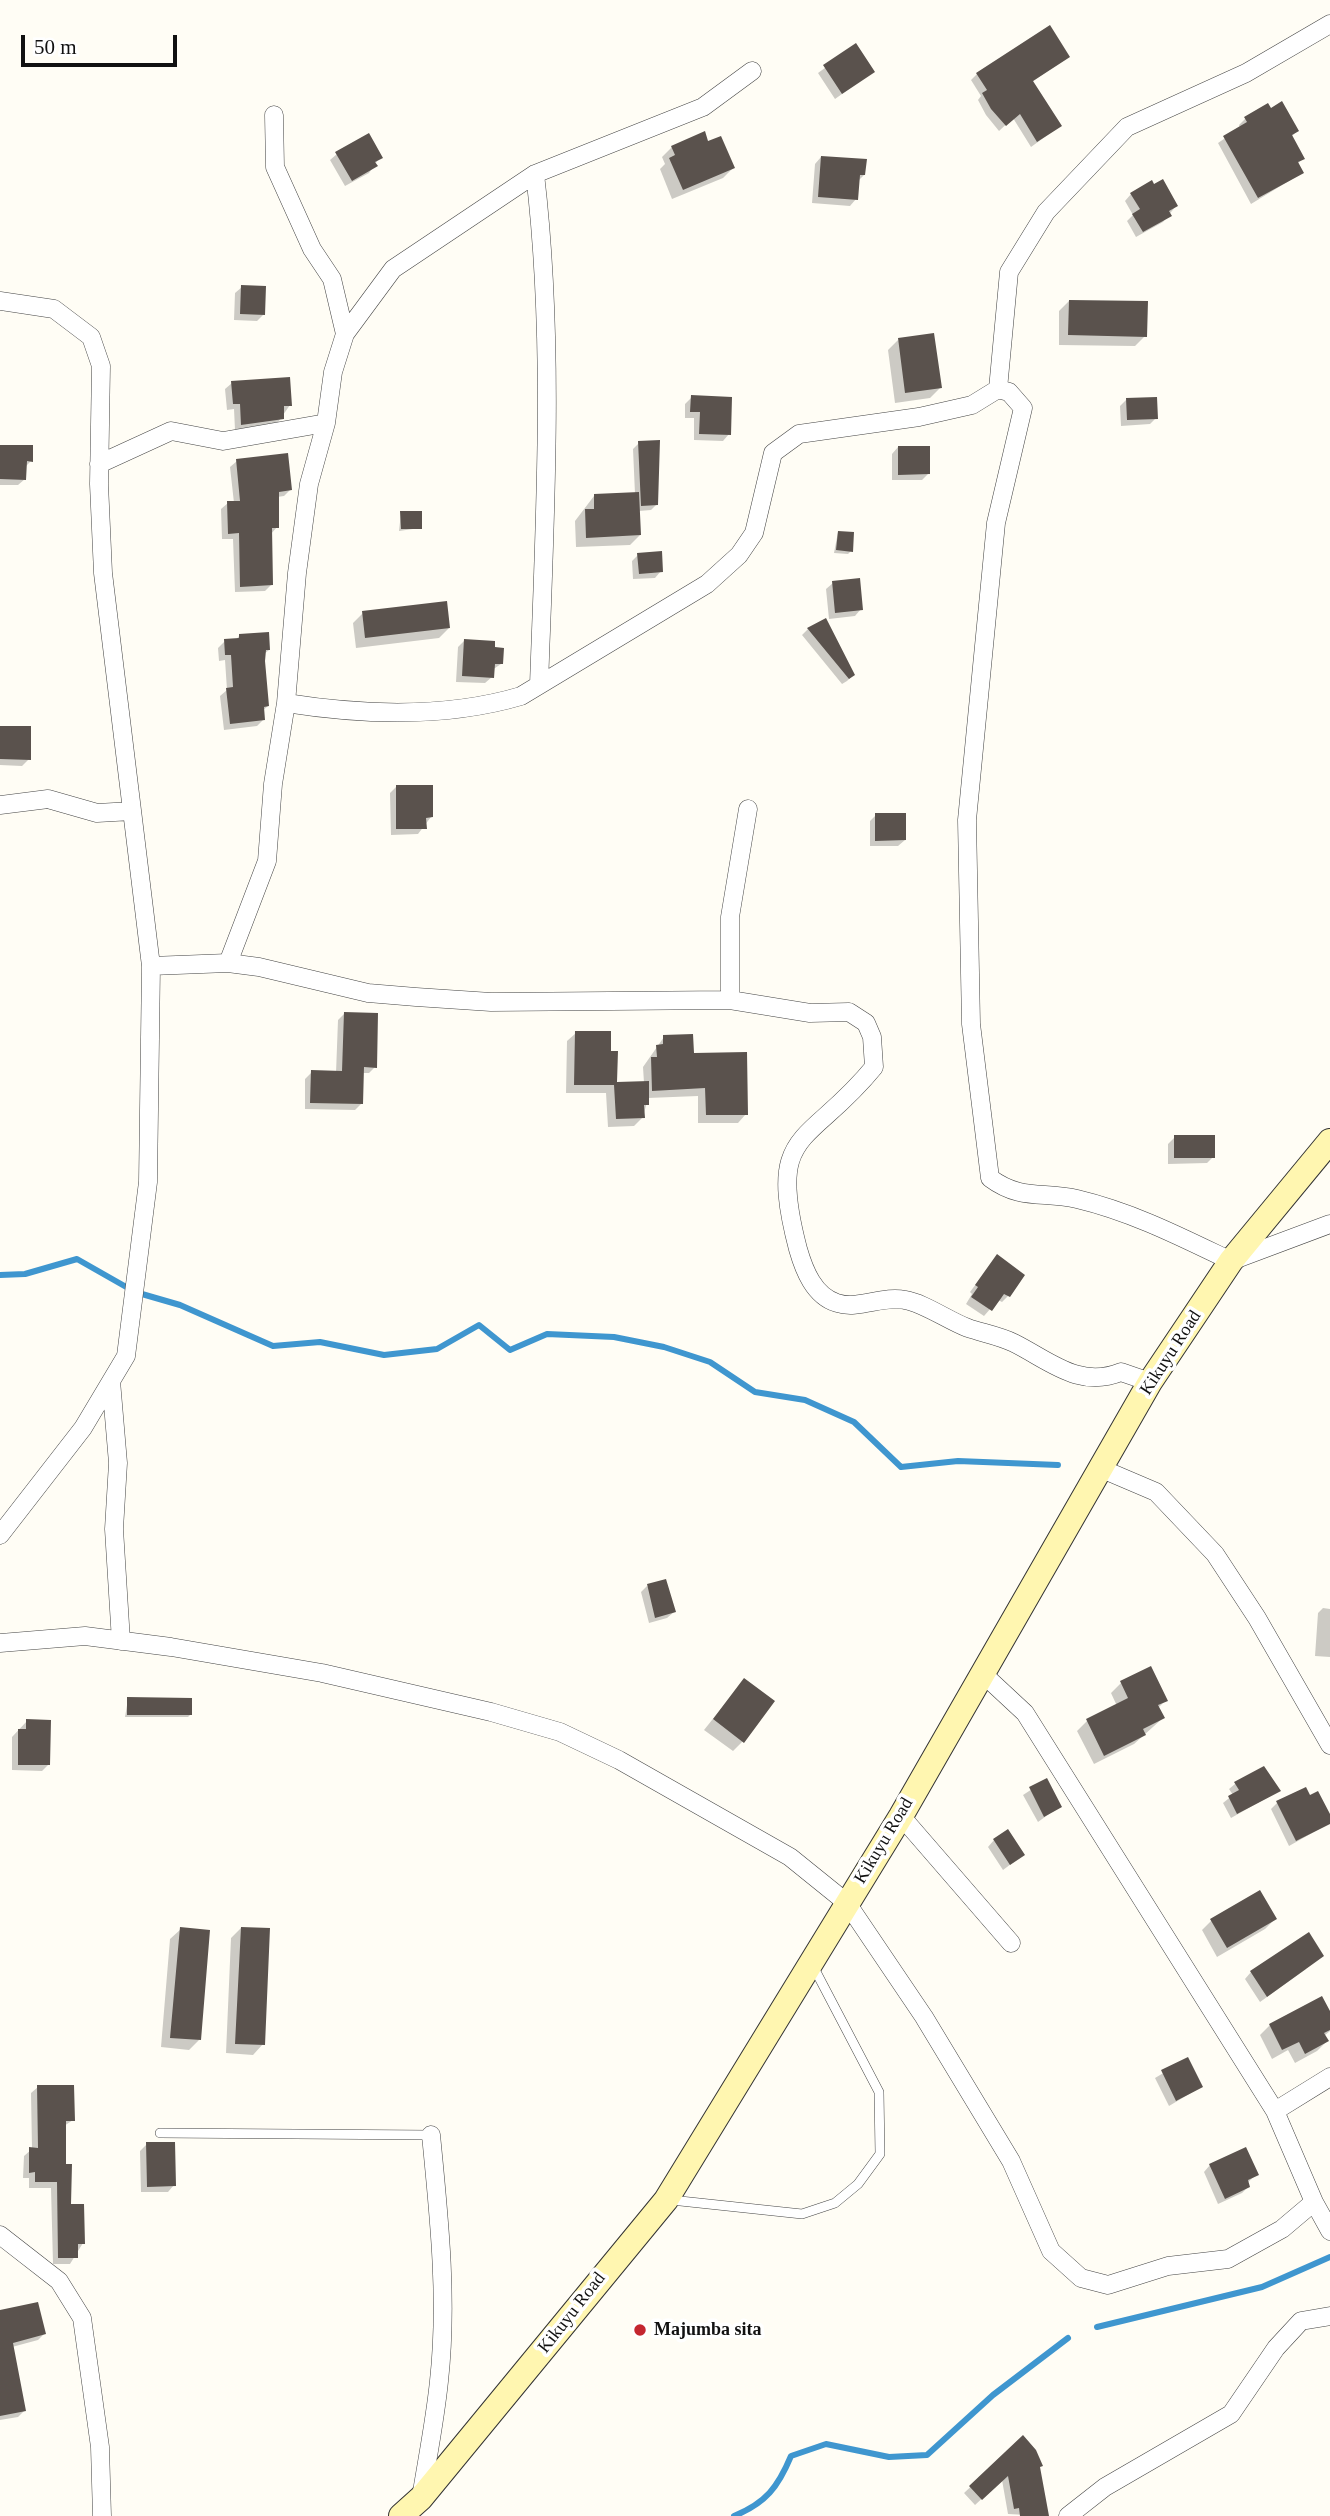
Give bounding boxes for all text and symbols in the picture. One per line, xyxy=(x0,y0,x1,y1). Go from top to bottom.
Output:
scale bar xyxy=(24,21,180,65)
text: 50 m xyxy=(34,35,77,59)
street label: Kikuyu Road xyxy=(1136,1307,1206,1399)
street label: Kikuyu Road xyxy=(850,1794,918,1888)
street label: Kikuyu Road xyxy=(534,2268,610,2358)
place label: Majumba sita xyxy=(654,2319,761,2341)
marker: Majumba sita xyxy=(632,2322,648,2338)

